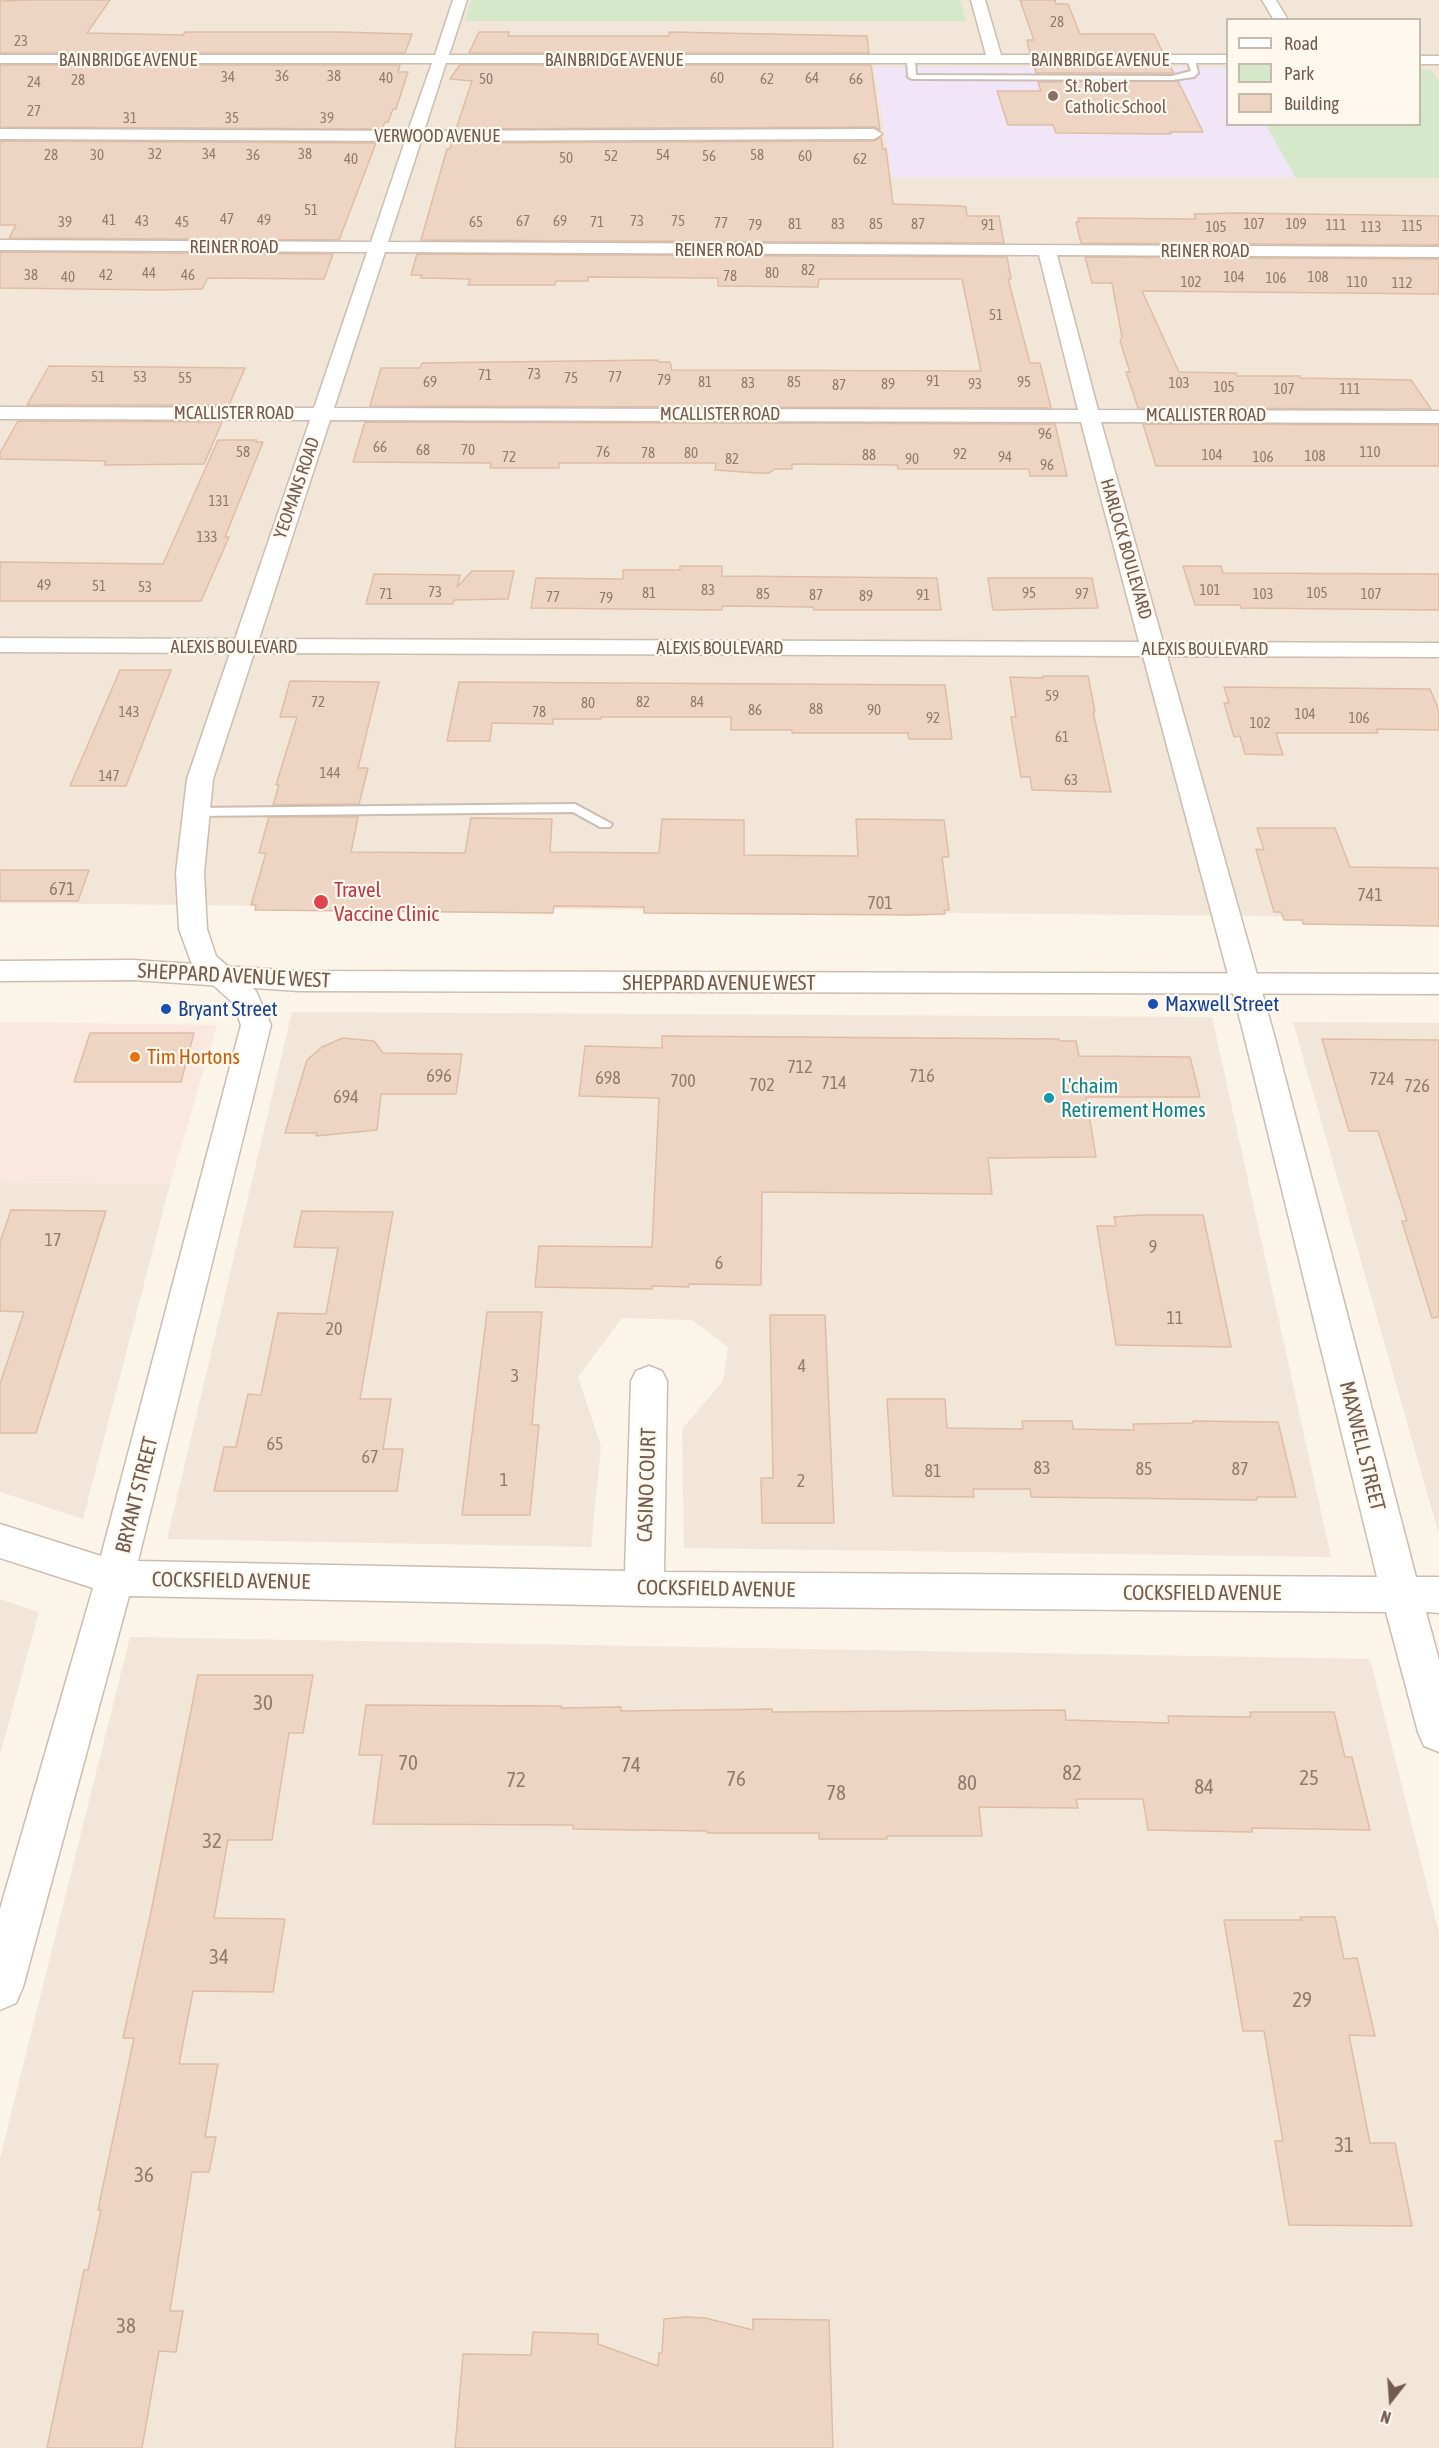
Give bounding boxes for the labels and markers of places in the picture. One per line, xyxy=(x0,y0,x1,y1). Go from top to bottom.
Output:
place label: St. Robert Catholic School xyxy=(1065,75,1167,118)
marker: St. Robert Catholic School xyxy=(1046,89,1060,103)
place label: Travel Vaccine Clinic xyxy=(334,877,439,927)
marker: Travel Vaccine Clinic xyxy=(312,893,330,911)
place label: Maxwell Street xyxy=(1165,991,1279,1017)
place label: Bryant Street xyxy=(178,996,278,1022)
marker: Maxwell Street xyxy=(1146,997,1160,1011)
marker: Bryant Street xyxy=(159,1002,173,1016)
place label: Tim Hortons xyxy=(147,1044,240,1070)
marker: Tim Hortons xyxy=(128,1050,142,1064)
place label: L'chaim Retirement Homes xyxy=(1061,1073,1206,1123)
marker: L'chaim Retirement Homes xyxy=(1042,1091,1056,1105)

